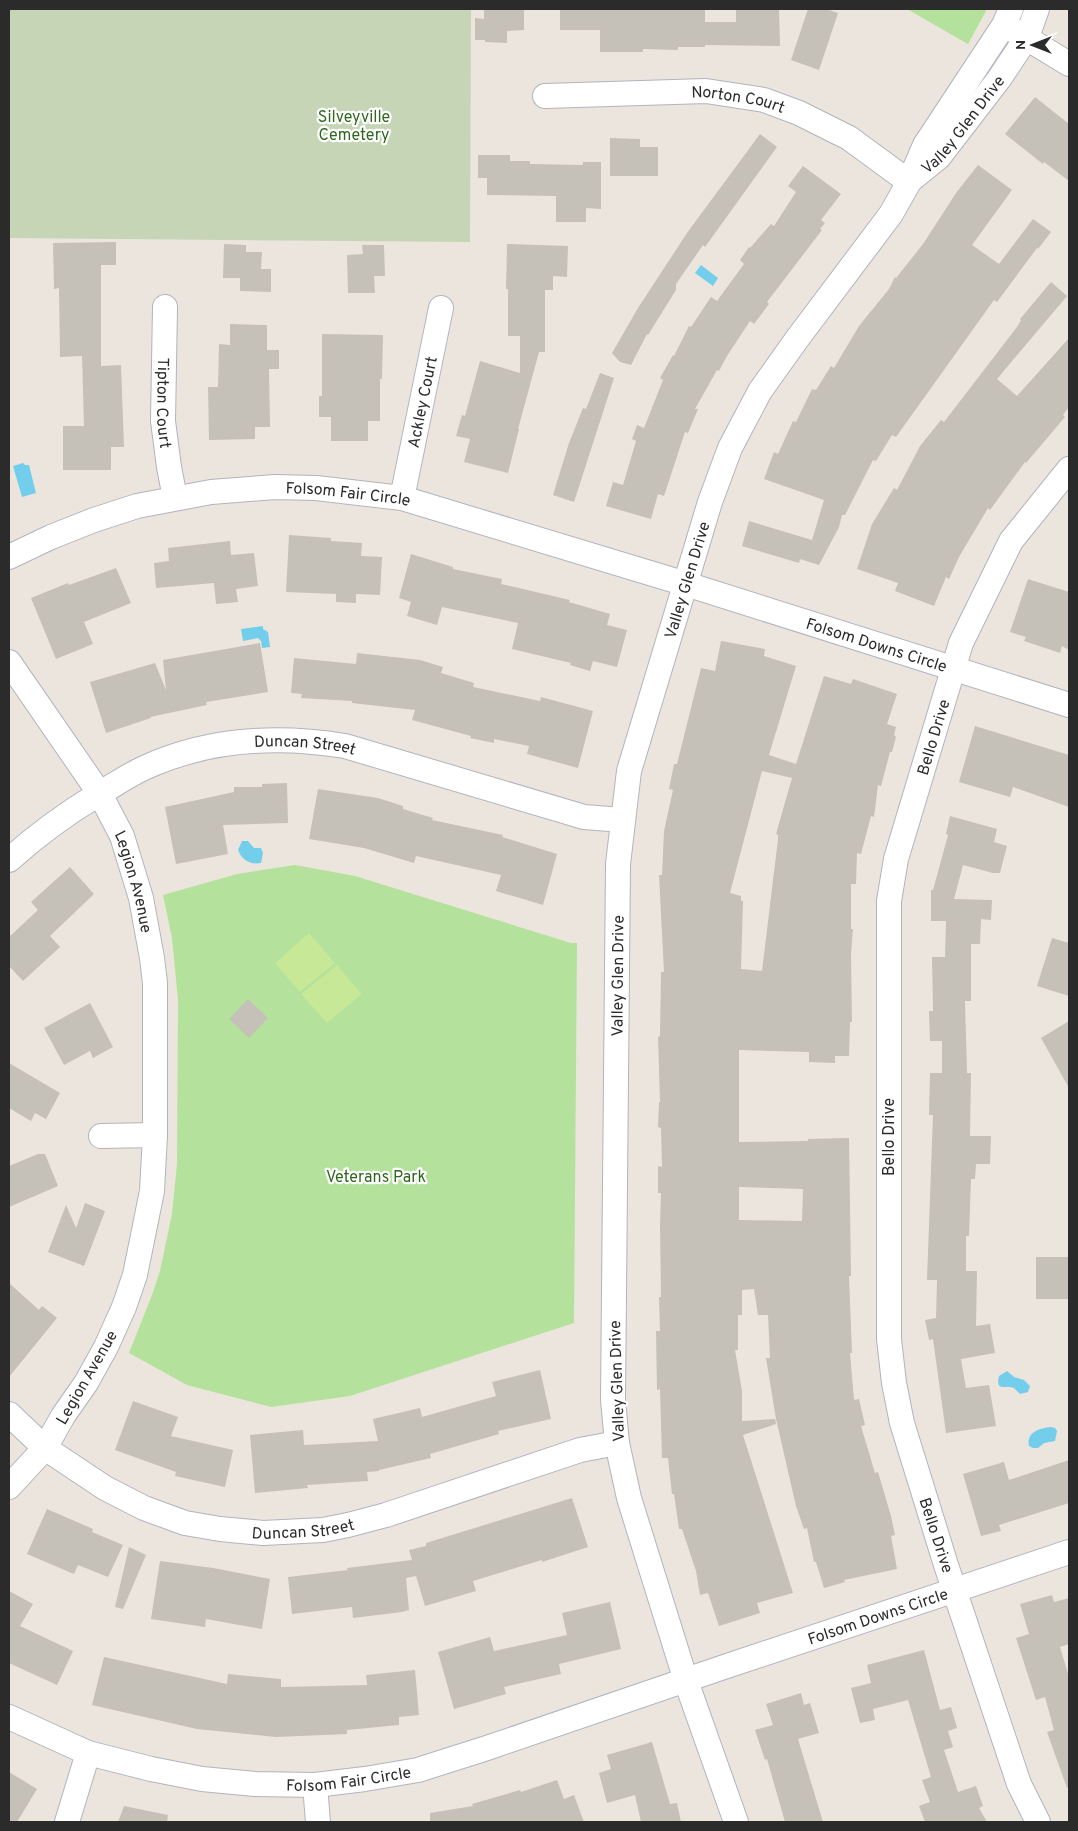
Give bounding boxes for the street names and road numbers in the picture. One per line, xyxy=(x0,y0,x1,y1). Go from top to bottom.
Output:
street label: Valley Glen Drive xyxy=(918,72,1010,179)
street label: Norton Court xyxy=(691,83,787,119)
street label: Ackley Court xyxy=(405,355,443,450)
street label: Tipton Court xyxy=(151,357,174,450)
street label: Folsom Fair Circle xyxy=(285,479,413,512)
street label: Valley Glen Drive xyxy=(661,519,716,641)
street label: Folsom Downs Circle xyxy=(803,615,949,678)
street label: Bello Drive xyxy=(914,697,955,778)
street label: Duncan Street xyxy=(254,732,358,761)
street label: Legion Avenue xyxy=(109,827,155,935)
street label: Valley Glen Drive xyxy=(608,915,630,1037)
street label: Bello Drive xyxy=(880,1098,900,1176)
street label: Valley Glen Drive xyxy=(606,1320,630,1442)
street label: Legion Avenue xyxy=(53,1327,123,1429)
street label: Bello Drive xyxy=(913,1495,957,1576)
street label: Duncan Street xyxy=(251,1516,357,1545)
street label: Folsom Downs Circle xyxy=(806,1585,951,1650)
street label: Folsom Fair Circle xyxy=(286,1763,413,1797)

